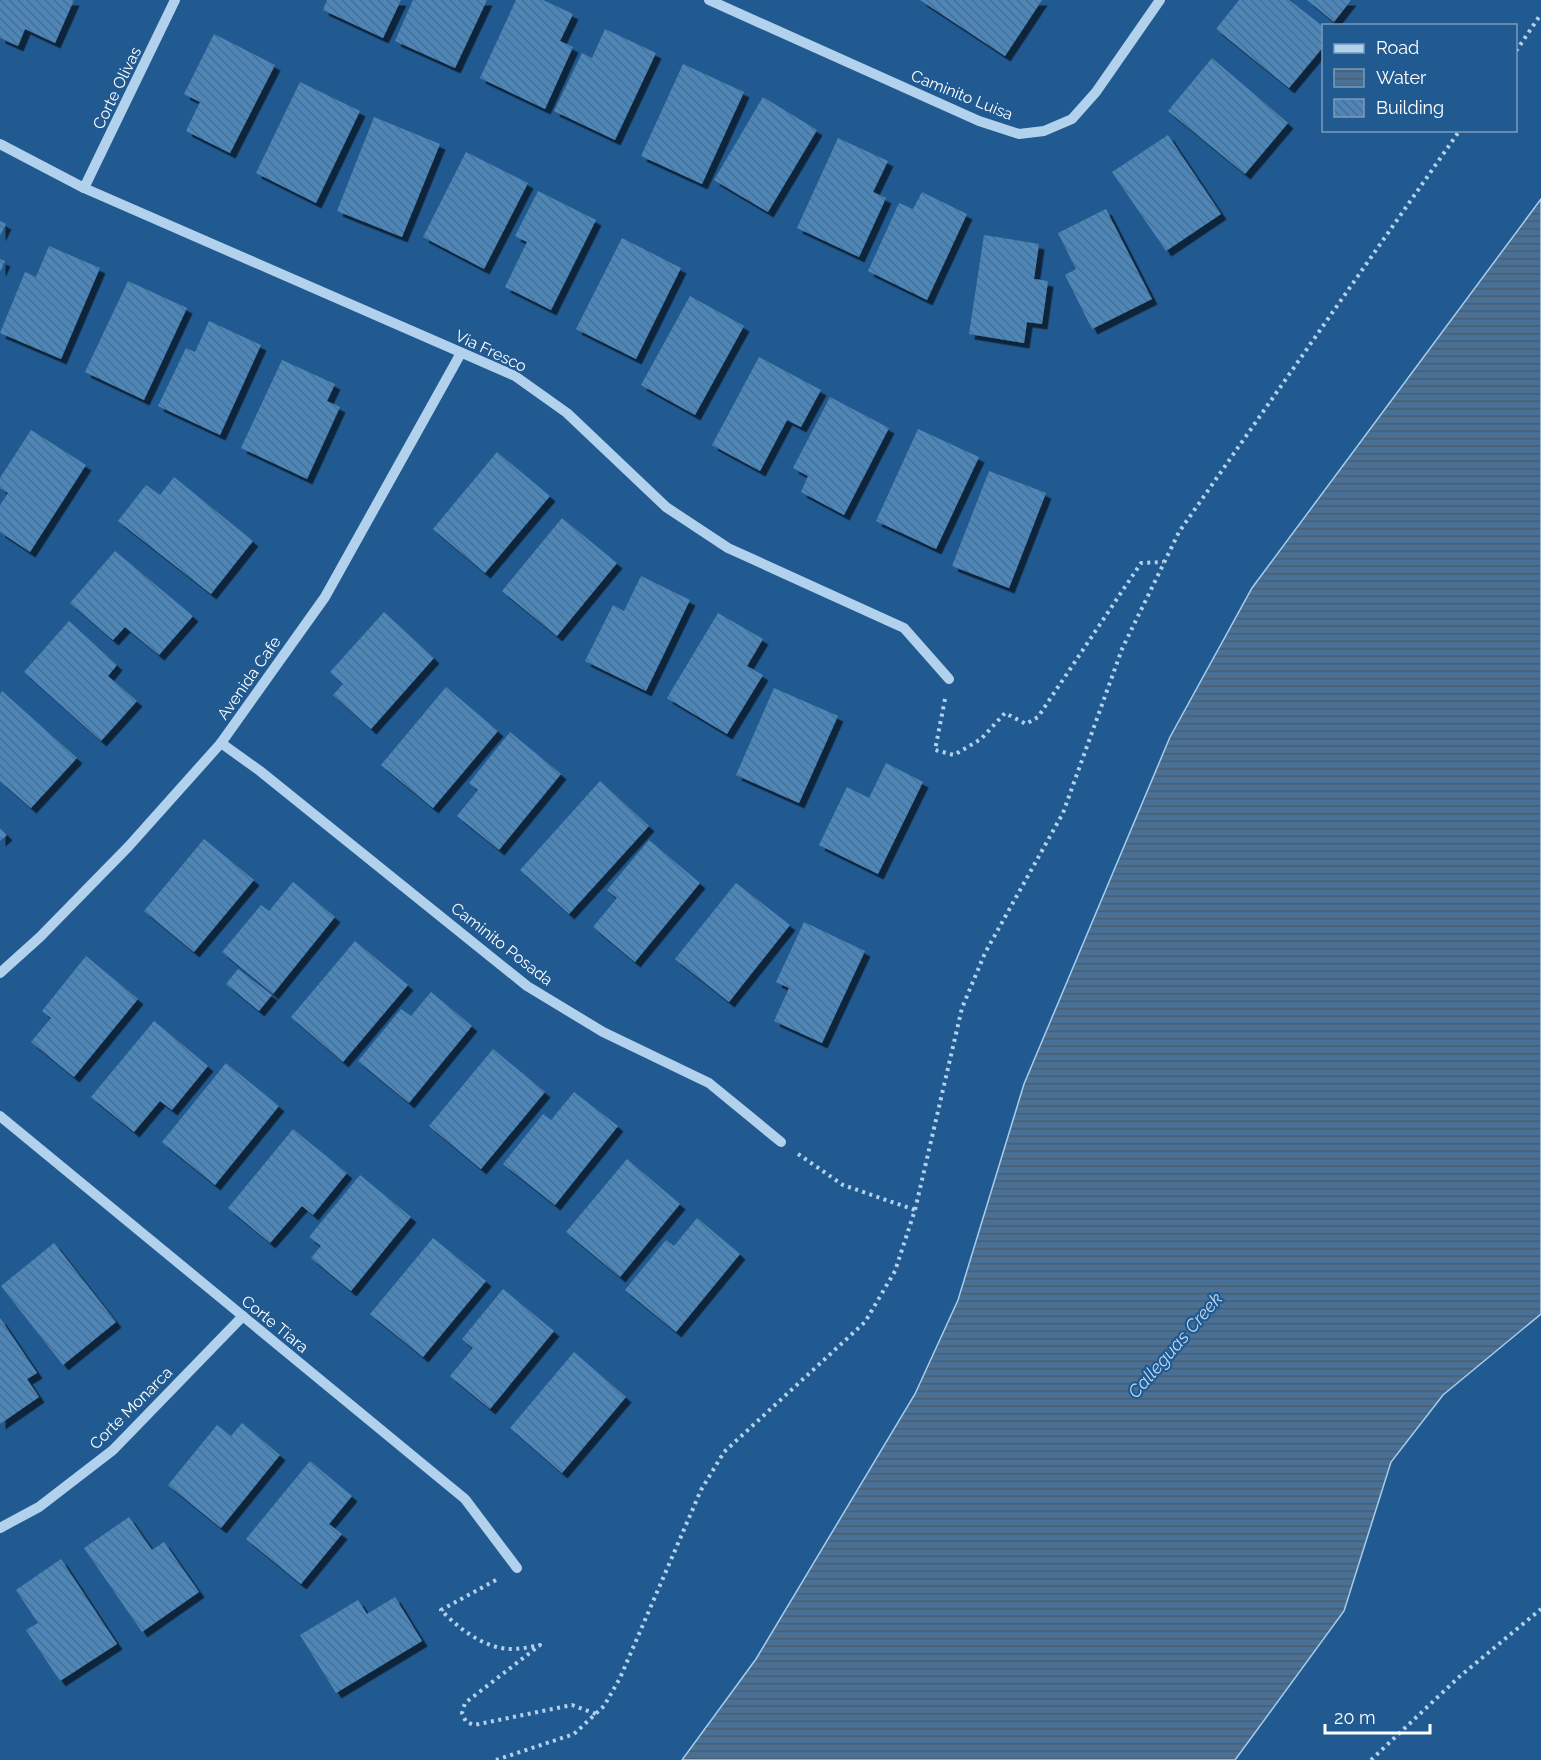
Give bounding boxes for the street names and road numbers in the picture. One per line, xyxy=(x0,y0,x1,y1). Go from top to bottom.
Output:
street label: Corte Olivas xyxy=(89,43,145,132)
street label: Caminito Luisa xyxy=(908,66,1016,124)
street label: Via Fresco xyxy=(452,326,530,376)
street label: Avenida Cafe xyxy=(213,633,285,723)
street label: Caminito Posada xyxy=(447,898,557,990)
street label: Corte Tiara xyxy=(238,1291,312,1357)
street label: Corte Monarca xyxy=(86,1363,176,1453)

